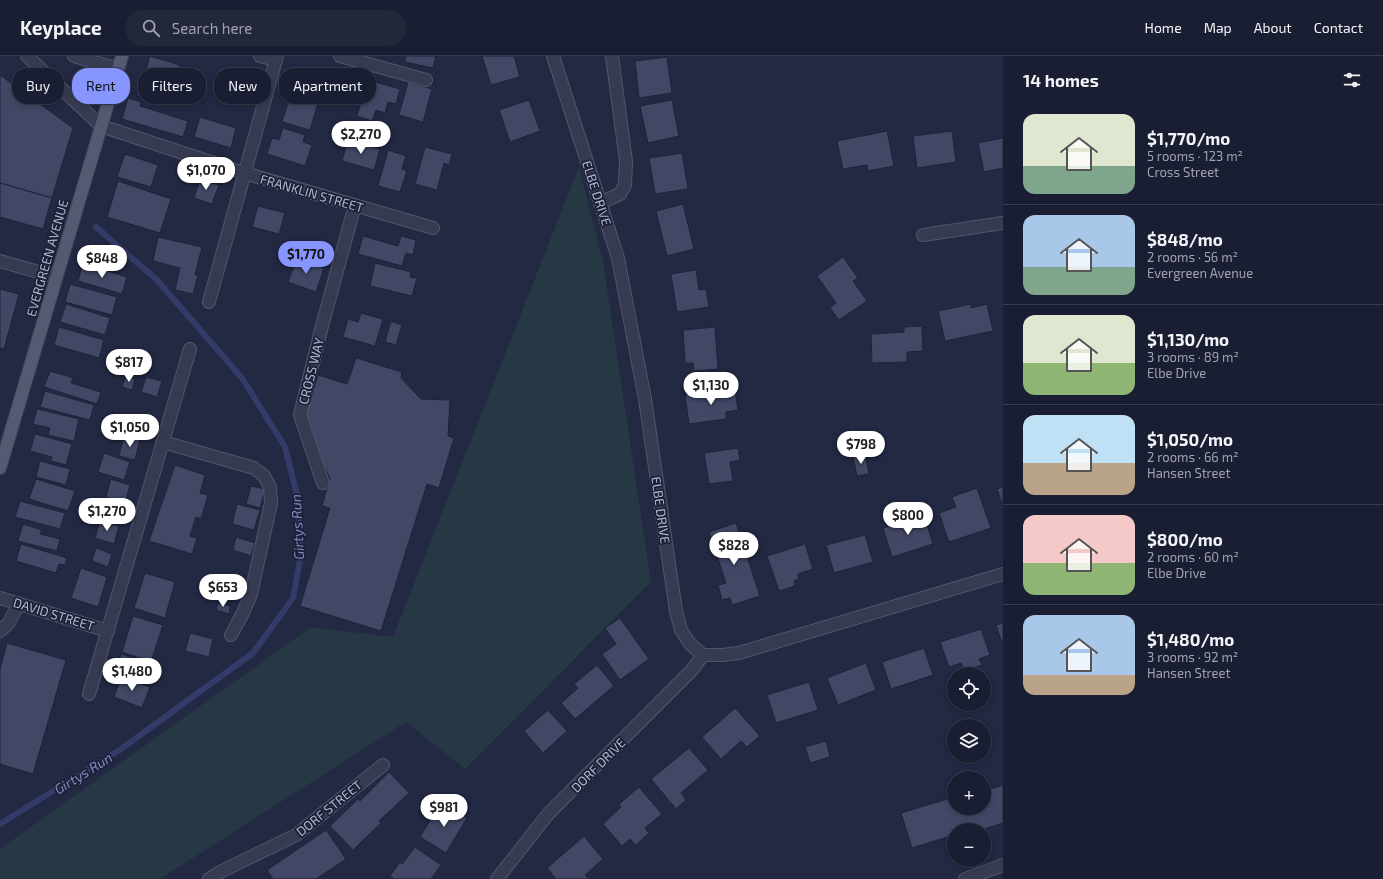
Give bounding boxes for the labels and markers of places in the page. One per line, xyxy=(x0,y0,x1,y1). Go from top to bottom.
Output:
pin: $2,270 xyxy=(328,121,394,155)
pin: $1,070 xyxy=(173,157,239,191)
pin: $1,770 xyxy=(273,241,339,275)
pin: $848 xyxy=(78,245,126,279)
pin: $817 xyxy=(105,349,153,383)
pin: $1,130 xyxy=(678,372,744,406)
pin: $1,050 xyxy=(97,414,163,448)
pin: $798 xyxy=(837,431,885,465)
pin: $1,270 xyxy=(74,498,140,532)
pin: $800 xyxy=(884,502,932,536)
pin: $828 xyxy=(710,532,758,566)
pin: $653 xyxy=(199,574,247,608)
pin: $1,480 xyxy=(99,658,165,692)
pin: $981 xyxy=(420,794,468,828)

